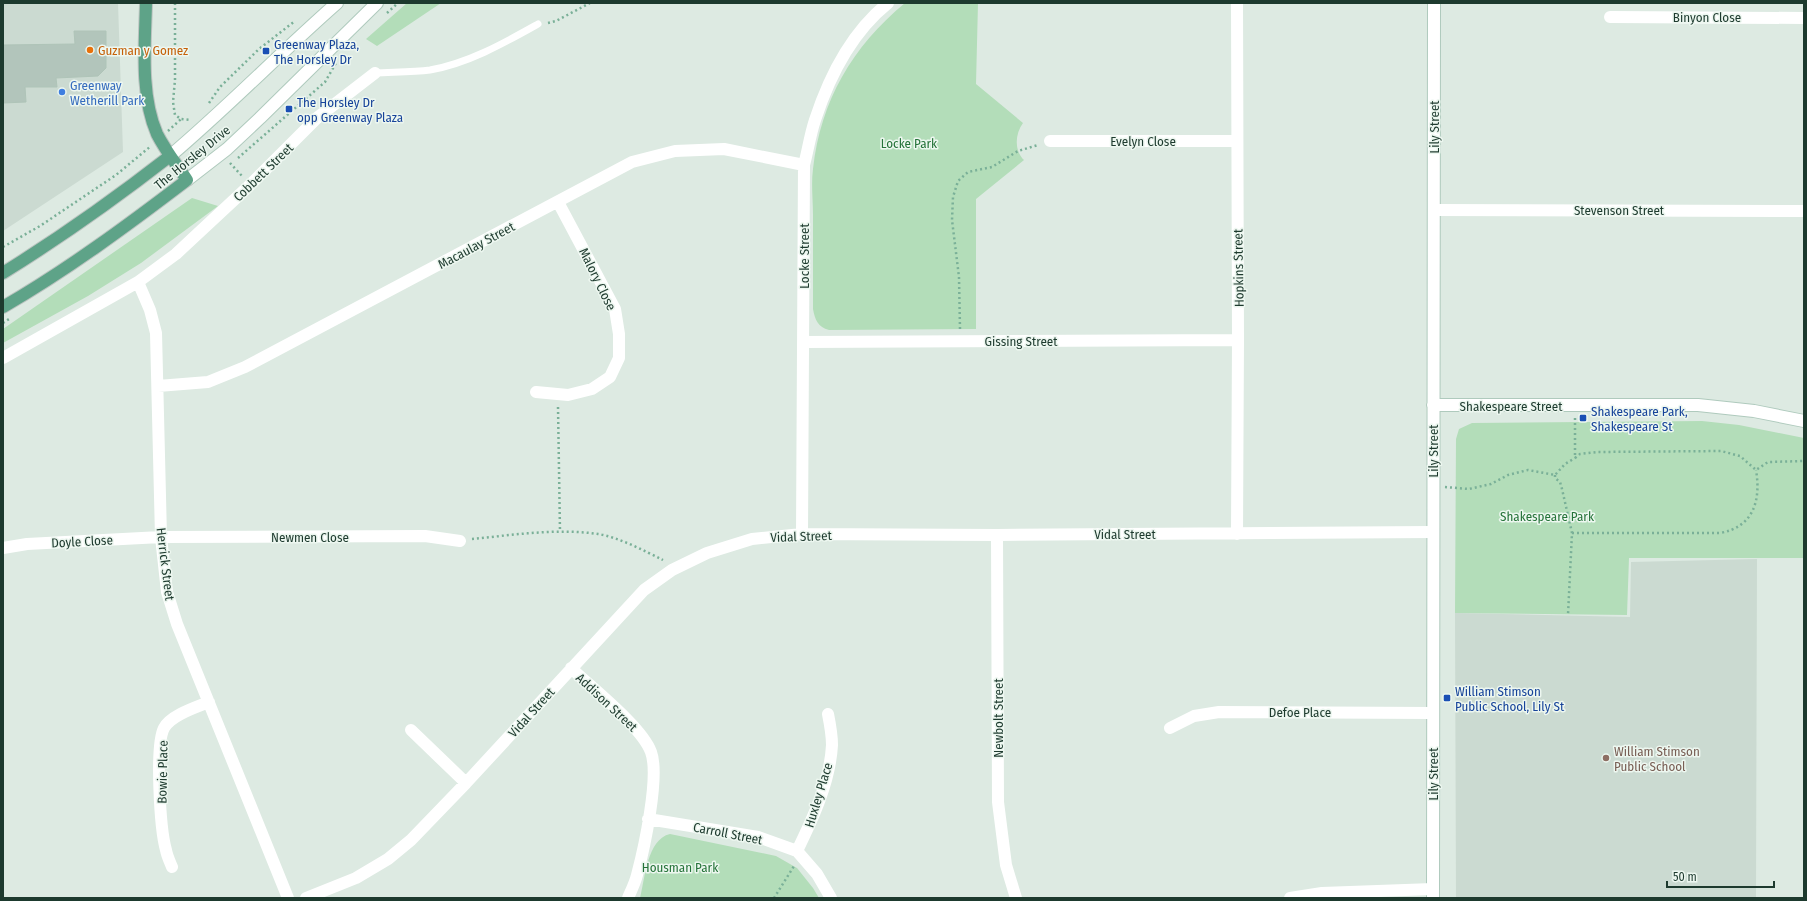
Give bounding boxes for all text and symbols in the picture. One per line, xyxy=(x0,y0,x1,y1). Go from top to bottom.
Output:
street label: Binyon Close xyxy=(1673,10,1741,25)
place label: Greenway Plaza, The Horsley Dr xyxy=(274,37,359,67)
place label: Guzman y Gomez xyxy=(98,43,188,58)
marker: Guzman y Gomez xyxy=(85,45,95,55)
marker: Greenway Plaza, The Horsley Dr xyxy=(261,46,271,56)
place label: Greenway Wetherill Park xyxy=(70,78,145,108)
marker: Greenway Wetherill Park xyxy=(57,87,67,97)
place label: The Horsley Dr opp Greenway Plaza xyxy=(297,95,403,125)
street label: Lily Street xyxy=(1427,100,1442,154)
marker: The Horsley Dr opp Greenway Plaza xyxy=(284,104,294,114)
street label: The Horsley Drive xyxy=(151,122,233,193)
street label: Evelyn Close xyxy=(1110,134,1176,149)
park label: Locke Park xyxy=(881,136,938,151)
street label: Cobbett Street xyxy=(230,140,297,204)
street label: Stevenson Street xyxy=(1574,203,1665,218)
street label: Macaulay Street xyxy=(435,219,518,272)
street label: Locke Street xyxy=(797,223,812,289)
street label: Hopkins Street xyxy=(1230,228,1247,307)
street label: Malory Close xyxy=(576,245,619,313)
street label: Gissing Street xyxy=(985,334,1058,349)
street label: Shakespeare Street xyxy=(1460,399,1563,414)
place label: Shakespeare Park, Shakespeare St xyxy=(1591,404,1688,434)
marker: Shakespeare Park, Shakespeare St xyxy=(1578,413,1588,423)
street label: Lily Street xyxy=(1426,424,1441,478)
park label: Shakespeare Park xyxy=(1500,509,1595,524)
street label: Herrick Street xyxy=(154,527,178,602)
street label: Vidal Street xyxy=(1094,527,1157,542)
street label: Vidal Street xyxy=(770,528,833,545)
street label: Newmen Close xyxy=(271,530,349,545)
street label: Doyle Close xyxy=(51,532,113,551)
street label: Addison Street xyxy=(573,670,641,735)
street label: Newbolt Street xyxy=(991,678,1006,758)
street label: Vidal Street xyxy=(505,684,558,740)
place label: William Stimson Public School, Lily St xyxy=(1455,684,1565,714)
marker: William Stimson Public School, Lily St xyxy=(1442,693,1452,703)
street label: Defoe Place xyxy=(1269,705,1331,720)
street label: Bowie Place xyxy=(154,740,171,804)
place label: William Stimson Public School xyxy=(1614,744,1700,774)
street label: Lily Street xyxy=(1426,747,1441,801)
marker: William Stimson Public School xyxy=(1601,753,1611,763)
street label: Huxley Place xyxy=(801,761,835,829)
street label: Carroll Street xyxy=(692,819,765,848)
park label: Housman Park xyxy=(642,860,719,875)
scale bar xyxy=(1667,863,1774,889)
text: 50 m xyxy=(1673,870,1697,884)

